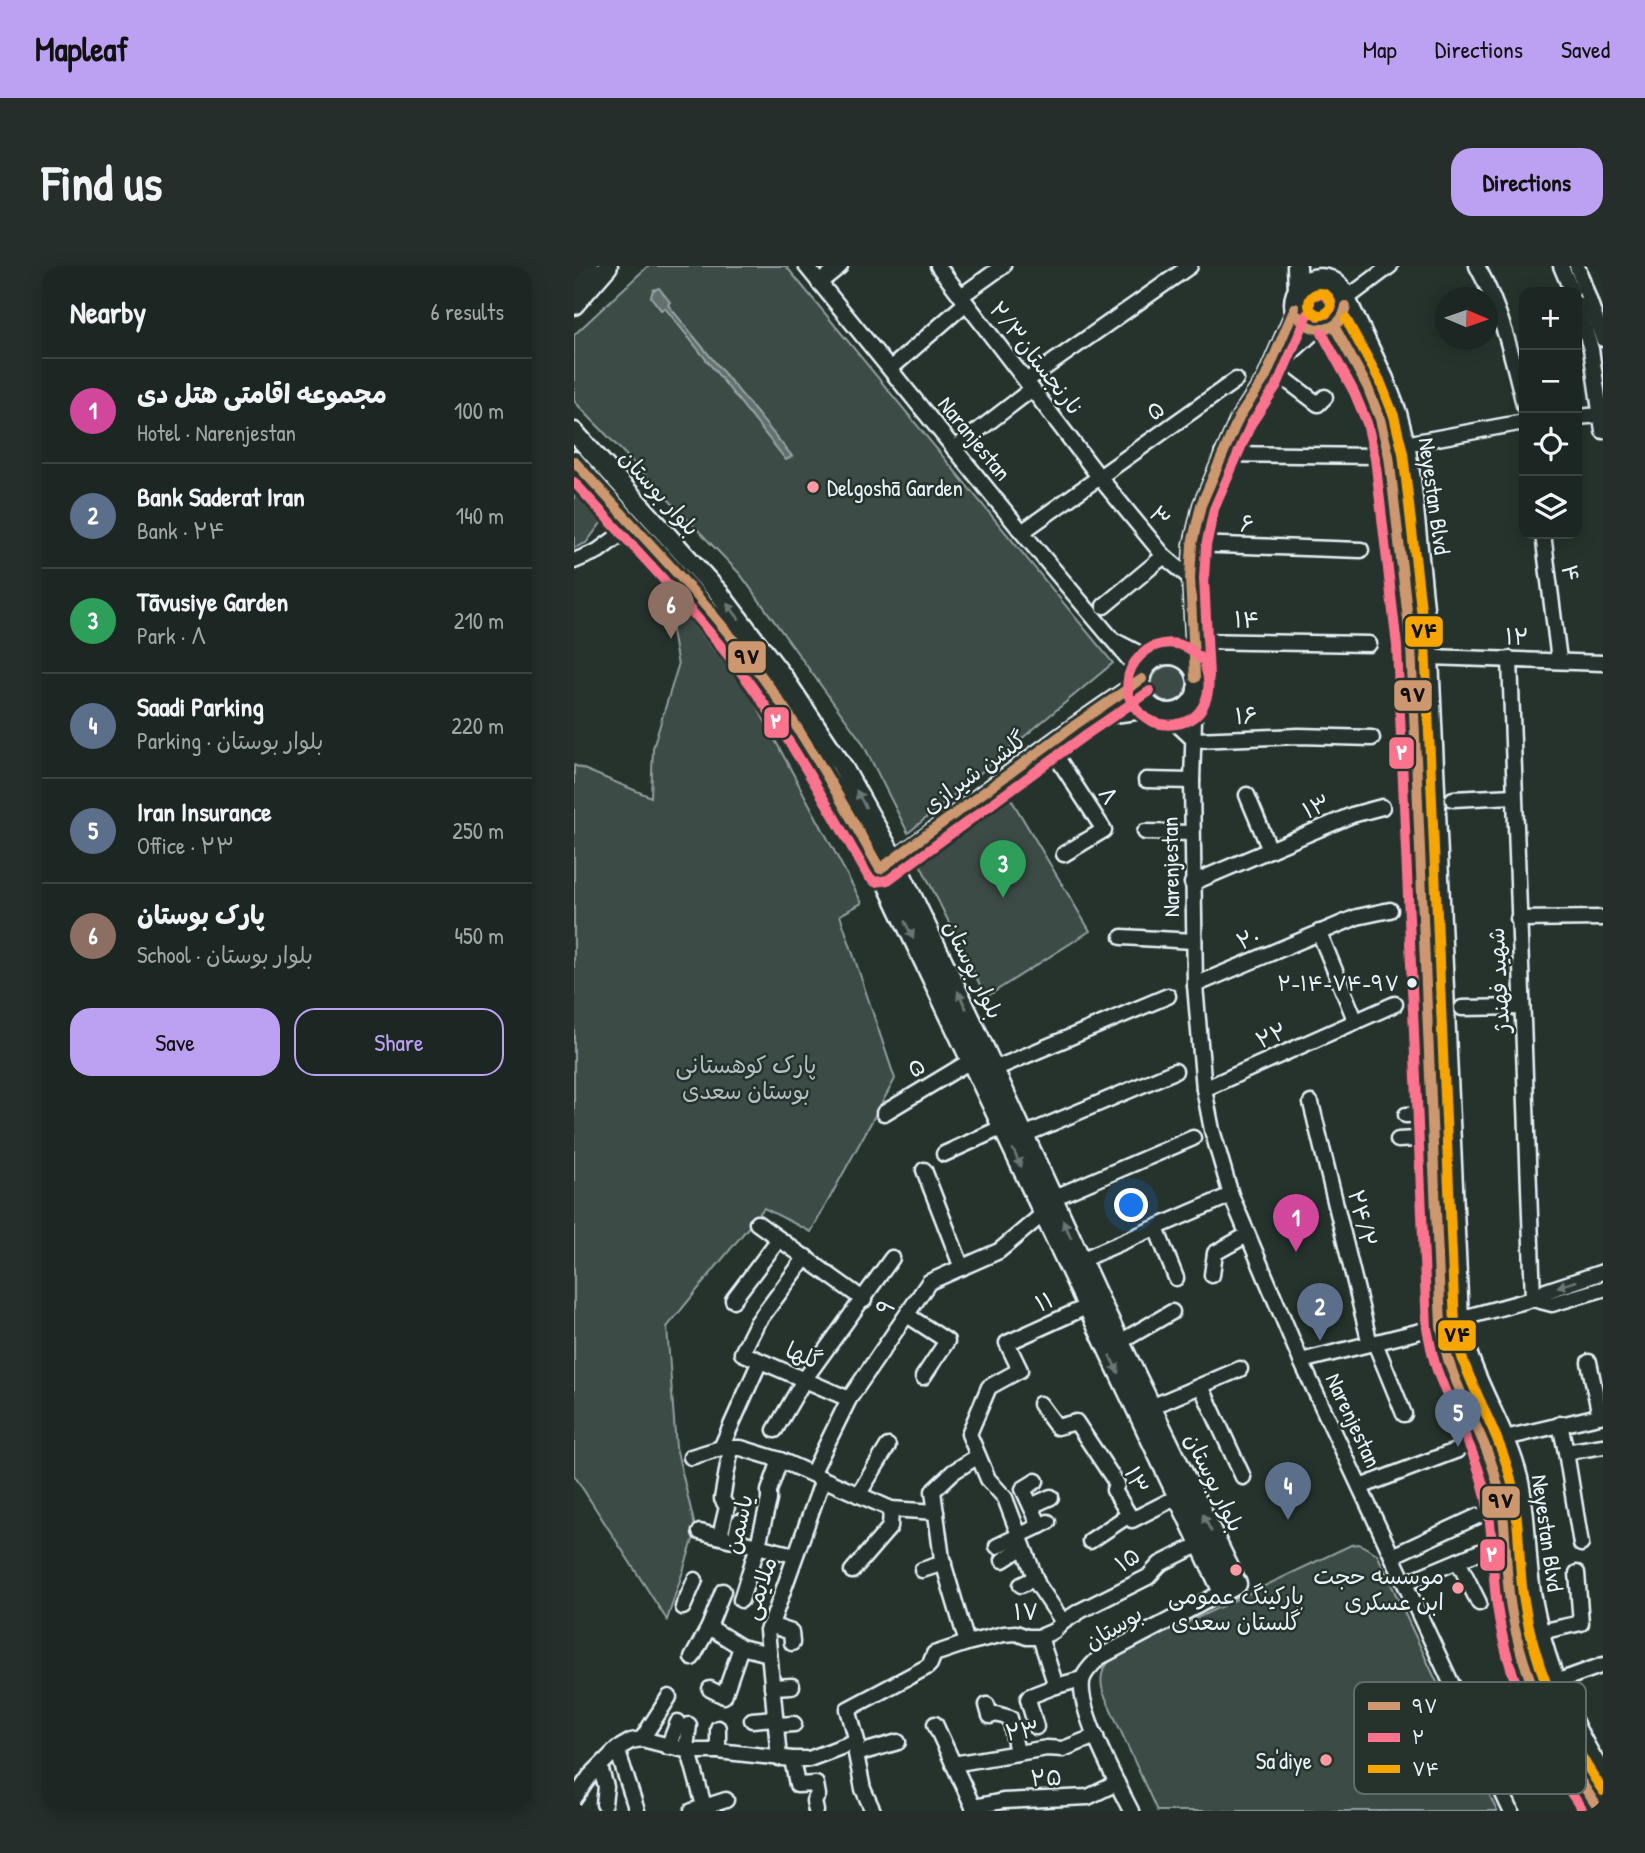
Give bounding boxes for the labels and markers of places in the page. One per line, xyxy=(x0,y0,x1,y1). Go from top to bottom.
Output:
place label: Delgoshā Garden xyxy=(827,472,963,503)
marker: Delgoshā Garden xyxy=(805,479,821,495)
pin: 6 xyxy=(648,581,694,639)
pin: 3 xyxy=(980,840,1026,898)
place label: ۲-۱۴-۷۴-۹۷ xyxy=(1277,969,1399,998)
marker: ۲-۱۴-۷۴-۹۷ xyxy=(1405,976,1419,990)
pin: 1 xyxy=(1273,1194,1319,1252)
pin: 2 xyxy=(1297,1283,1343,1341)
pin: 5 xyxy=(1435,1389,1481,1447)
pin: 4 xyxy=(1265,1462,1311,1520)
place label: موسسه حجت ابن عسکری xyxy=(1313,1560,1444,1617)
marker: پارکینگ عمومی گلستان سعدی xyxy=(1228,1562,1244,1578)
place label: پارکینگ عمومی گلستان سعدی xyxy=(1168,1580,1304,1637)
marker: موسسه حجت ابن عسکری xyxy=(1450,1580,1466,1596)
place label: Sa'diye xyxy=(1256,1745,1312,1776)
marker: Sa'diye xyxy=(1318,1752,1334,1768)

